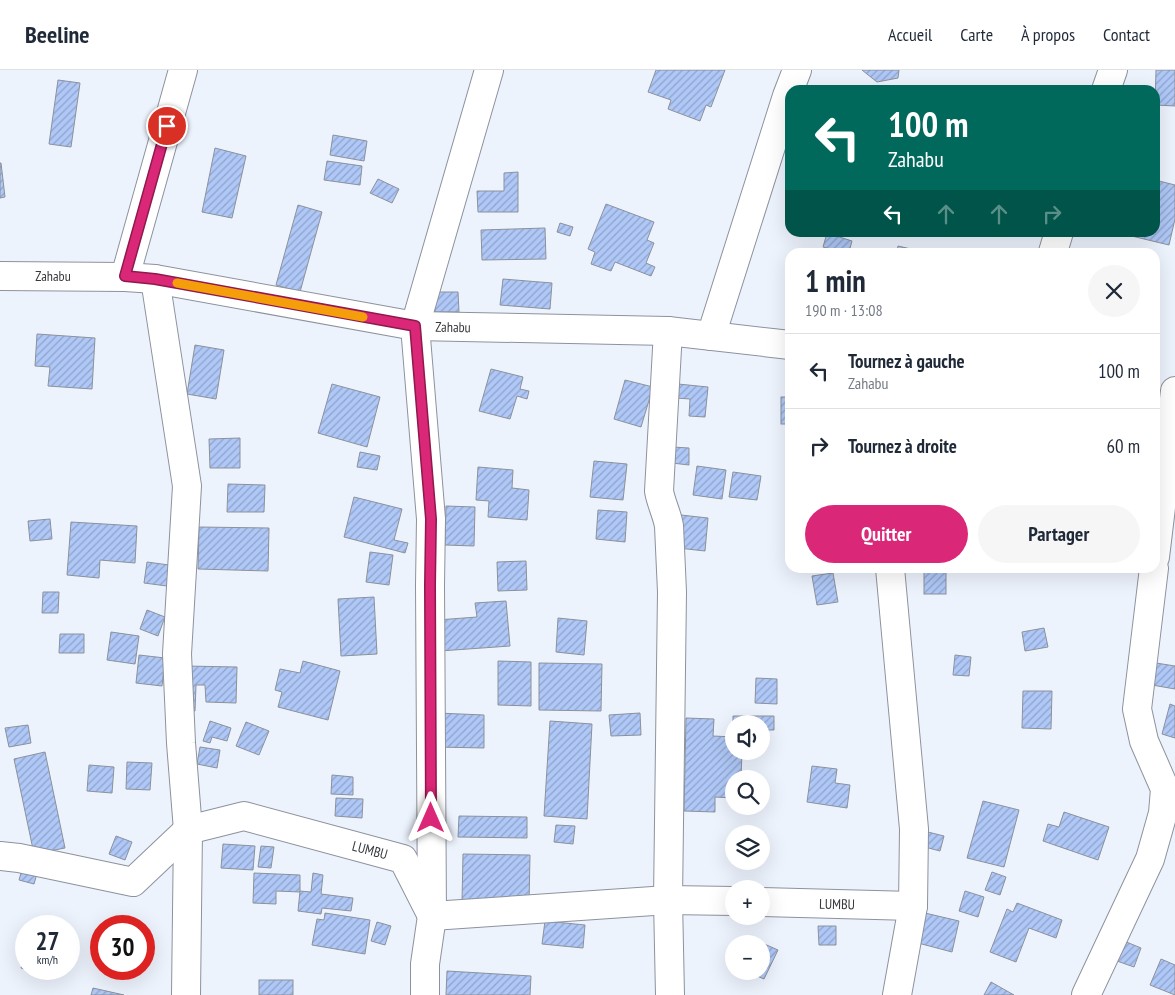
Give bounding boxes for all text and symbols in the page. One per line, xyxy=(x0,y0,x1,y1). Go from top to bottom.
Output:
text: Beeline xyxy=(25,19,90,50)
text: Accueil xyxy=(888,23,932,46)
text: Carte xyxy=(960,23,993,46)
text: À propos xyxy=(1021,23,1075,46)
text: Contact xyxy=(1103,23,1150,46)
text: 100 m xyxy=(888,101,969,147)
pin xyxy=(146,105,188,147)
icon: left xyxy=(805,105,870,170)
icon: arrive xyxy=(153,112,181,140)
text: Zahabu xyxy=(888,145,944,173)
icon: left xyxy=(879,200,907,228)
icon: ahead xyxy=(932,200,960,228)
icon: ahead xyxy=(985,200,1013,228)
icon: right xyxy=(1038,200,1066,228)
text: 1 min xyxy=(805,261,866,300)
button: close xyxy=(1088,265,1140,317)
street label: Zahabu xyxy=(35,267,71,285)
text: 190 m · 13:08 xyxy=(805,300,883,320)
street label: Zahabu xyxy=(435,318,471,336)
text: Tournez à gauche xyxy=(848,349,965,373)
icon: left xyxy=(805,357,833,385)
text: 100 m xyxy=(1098,359,1140,383)
text: Zahabu xyxy=(848,373,889,393)
icon: right xyxy=(805,432,833,460)
text: Tournez à droite xyxy=(848,434,957,458)
text: 60 m xyxy=(1107,434,1140,458)
button: Quitter xyxy=(805,505,968,563)
button: Partager xyxy=(978,505,1140,563)
map controls xyxy=(725,715,770,980)
button: sound xyxy=(725,715,770,760)
button: search xyxy=(725,770,770,815)
position arrow xyxy=(404,791,456,843)
button: layers xyxy=(725,825,770,870)
street label: LUMBU xyxy=(350,837,390,863)
button: + xyxy=(725,880,770,925)
street label: LUMBU xyxy=(819,895,855,913)
speed limit sign: 30 xyxy=(90,915,155,980)
text: 27 xyxy=(36,925,59,957)
button: − xyxy=(725,935,770,980)
text: km/h xyxy=(37,952,58,967)

